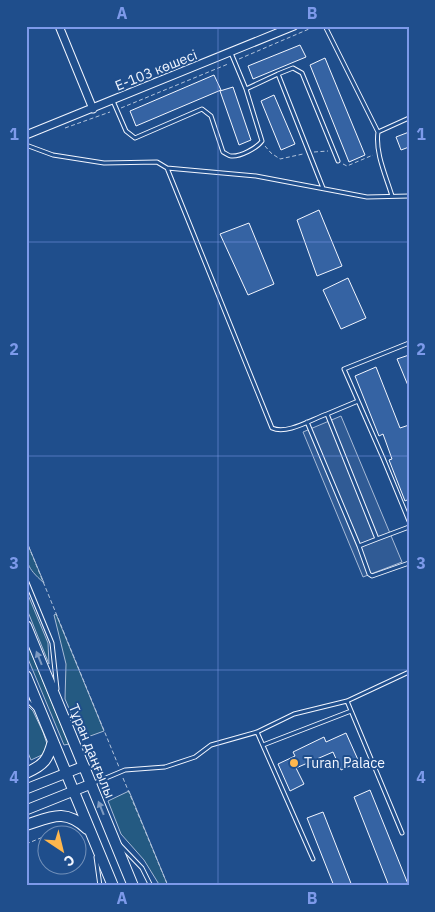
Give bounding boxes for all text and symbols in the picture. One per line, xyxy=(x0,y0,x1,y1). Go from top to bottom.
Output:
text: A xyxy=(117,3,128,23)
text: B xyxy=(307,3,318,23)
street label: Е-103 көшесі xyxy=(112,45,200,95)
text: 1 xyxy=(9,124,19,144)
text: 1 xyxy=(416,124,426,144)
text: 2 xyxy=(9,339,19,359)
text: 2 xyxy=(416,339,426,359)
text: 3 xyxy=(9,553,19,573)
text: 3 xyxy=(416,553,426,573)
one-way arrow xyxy=(35,651,43,665)
street label: Тұран даңғылы xyxy=(65,701,119,801)
place label: Turan Palace xyxy=(304,754,385,772)
marker: Turan Palace xyxy=(288,757,300,769)
text: 4 xyxy=(9,767,19,787)
text: 4 xyxy=(416,767,426,787)
one-way arrow xyxy=(97,800,105,815)
north arrow xyxy=(38,824,88,874)
text: С xyxy=(61,851,78,871)
text: A xyxy=(117,888,128,908)
text: B xyxy=(307,888,318,908)

